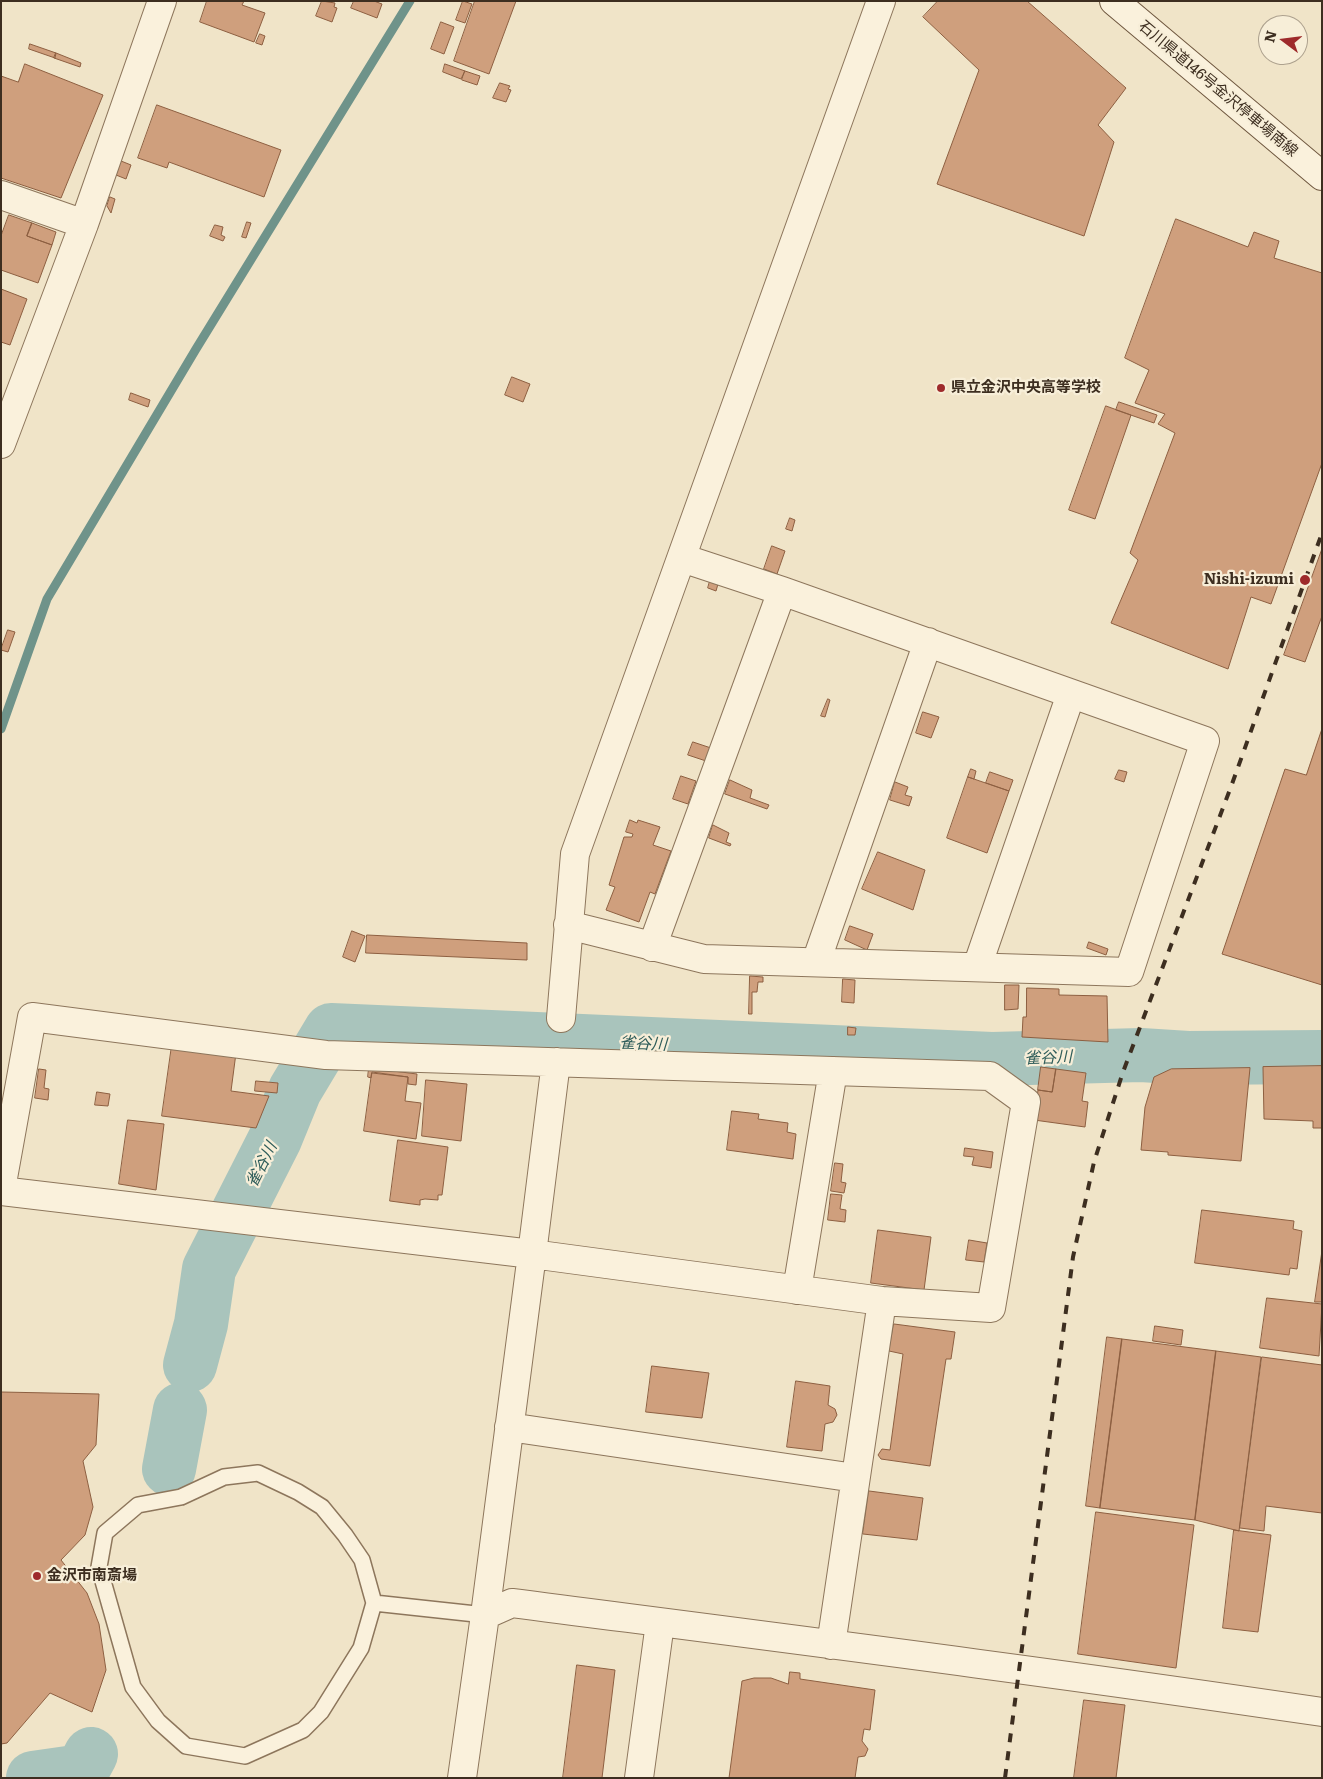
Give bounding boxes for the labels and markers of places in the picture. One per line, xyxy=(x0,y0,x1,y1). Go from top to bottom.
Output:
place label: 県立金沢中央高等学校 xyxy=(951,379,1101,397)
marker: 県立金沢中央高等学校 xyxy=(935,382,947,394)
place label: Nishi-izumi xyxy=(1204,571,1294,589)
marker: Nishi-izumi xyxy=(1298,573,1312,587)
place label: 金沢市南斎場 xyxy=(47,1567,137,1585)
marker: 金沢市南斎場 xyxy=(31,1570,43,1582)

